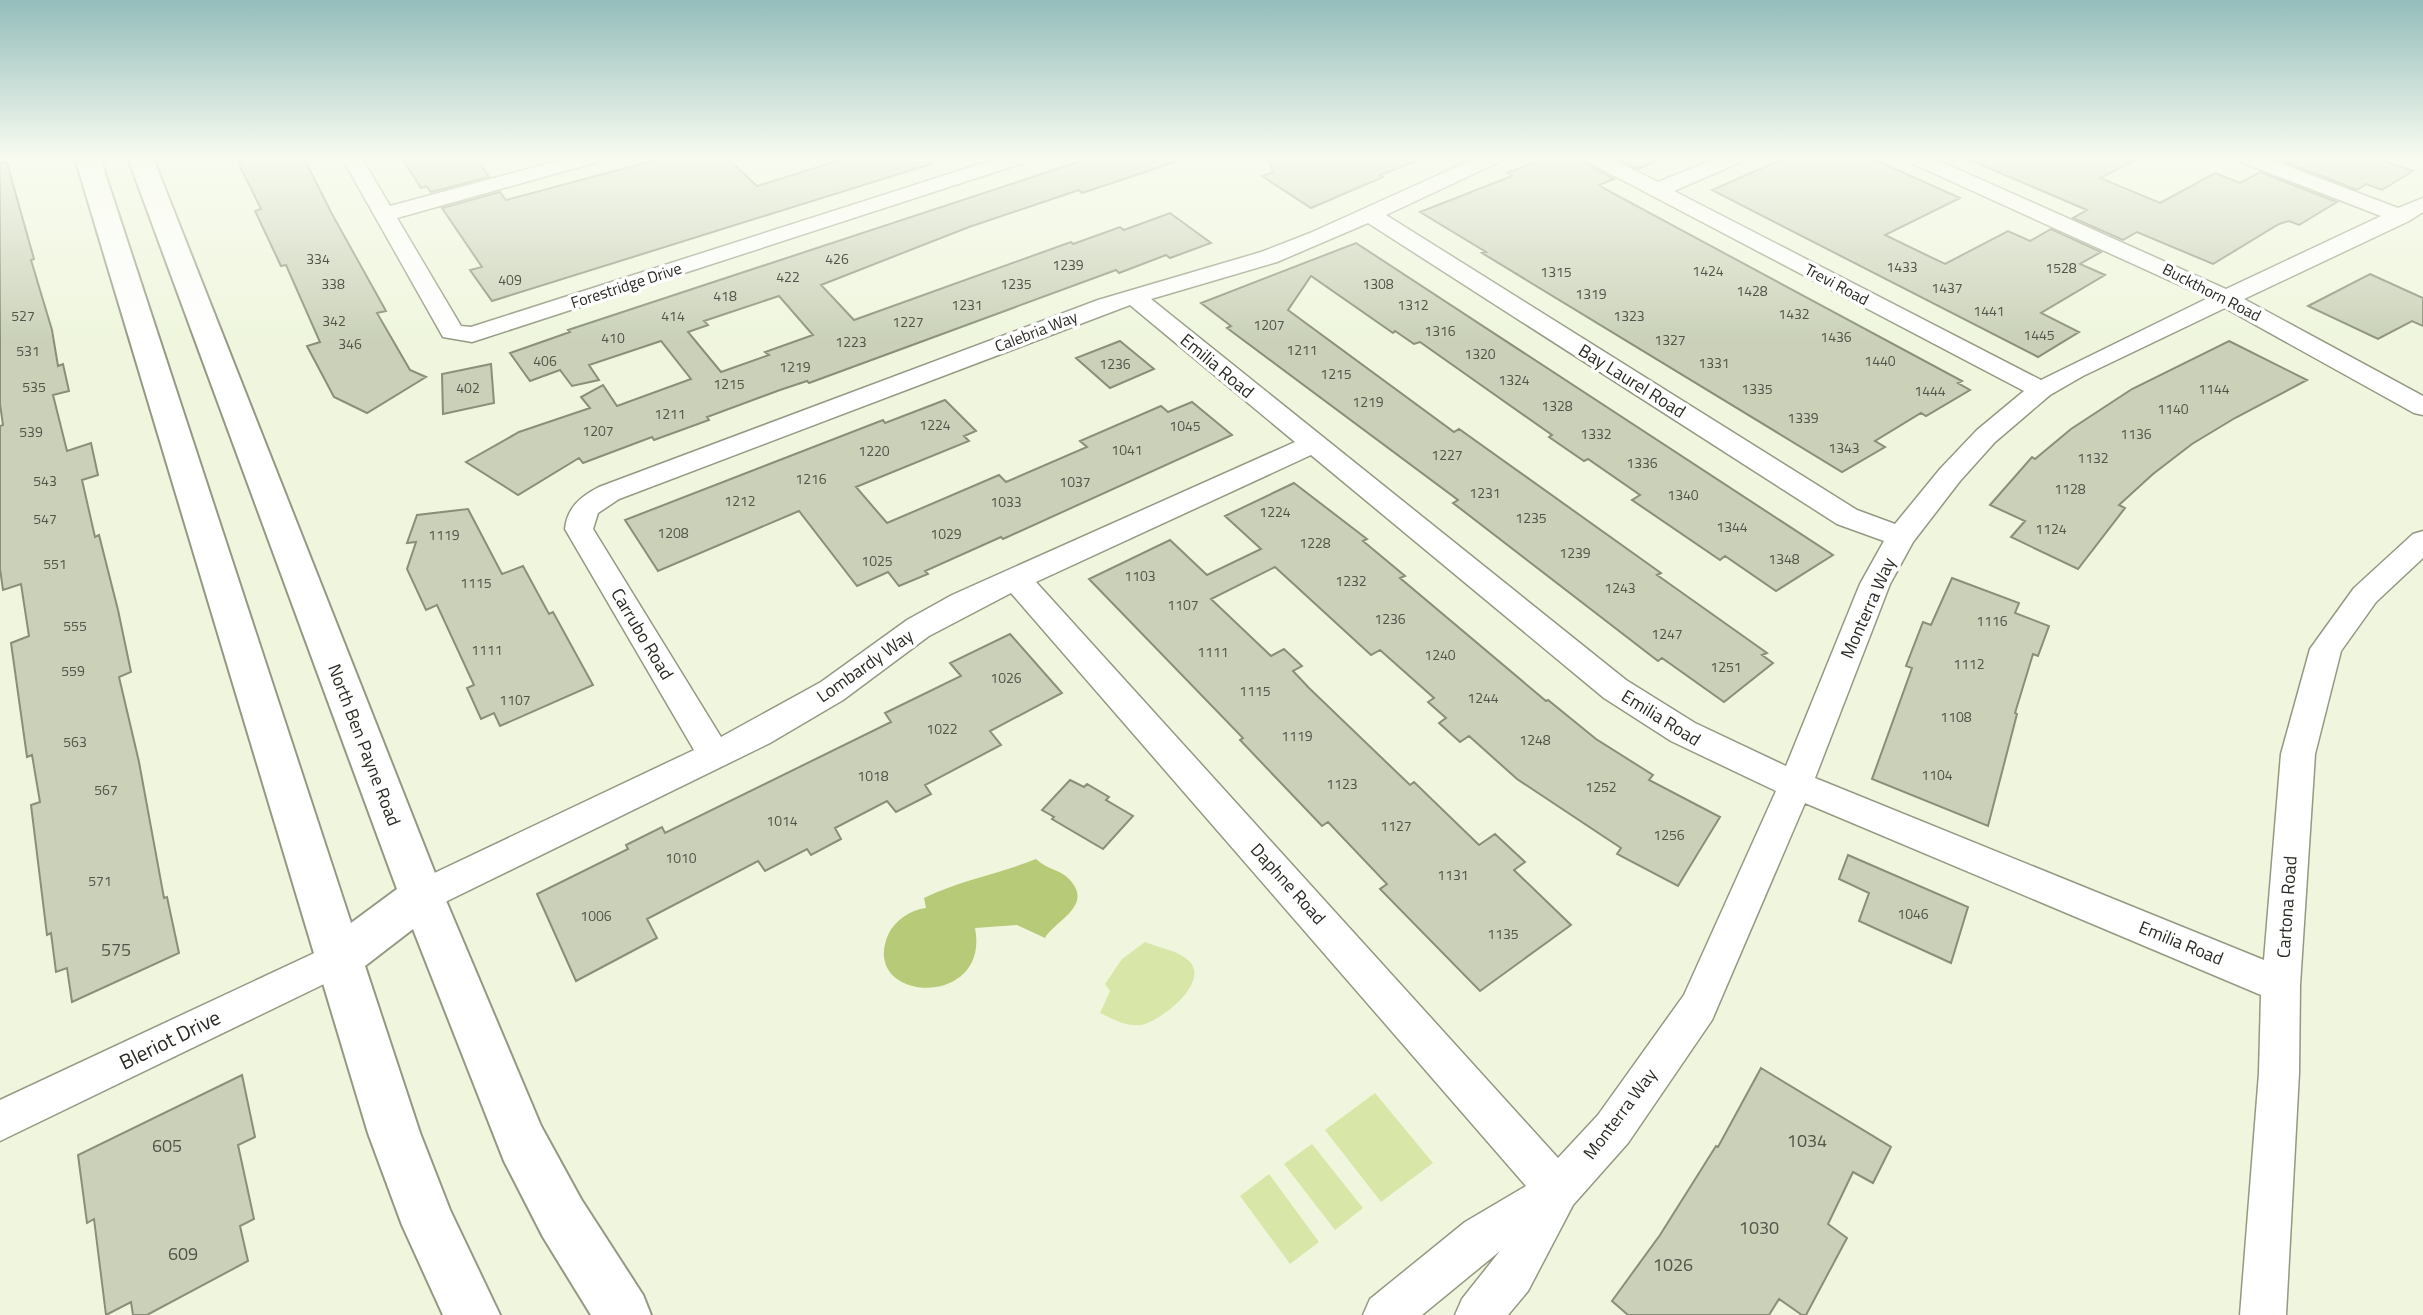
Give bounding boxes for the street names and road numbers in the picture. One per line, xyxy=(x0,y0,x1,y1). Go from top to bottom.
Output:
street label: Forestridge Drive xyxy=(567,256,685,314)
street label: Trevi Road xyxy=(1801,257,1873,311)
street label: Buckthorn Road xyxy=(2158,257,2266,327)
street label: Calebria Way xyxy=(991,304,1081,358)
street label: Emilia Road xyxy=(1175,327,1260,405)
street label: Bay Laurel Road xyxy=(1573,337,1691,424)
street label: Monterra Way xyxy=(1833,553,1902,663)
street label: Carrubo Road xyxy=(604,583,680,685)
street label: Lombardy Way xyxy=(811,622,919,709)
street label: North Ben Payne Road xyxy=(321,660,408,830)
street label: Emilia Road xyxy=(1616,683,1706,753)
street label: Daphne Road xyxy=(1244,837,1332,930)
street label: Cartona Road xyxy=(2269,855,2304,959)
street label: Emilia Road xyxy=(2135,913,2228,972)
street label: Bleriot Drive xyxy=(113,1001,226,1077)
street label: Monterra Way xyxy=(1576,1062,1663,1165)

